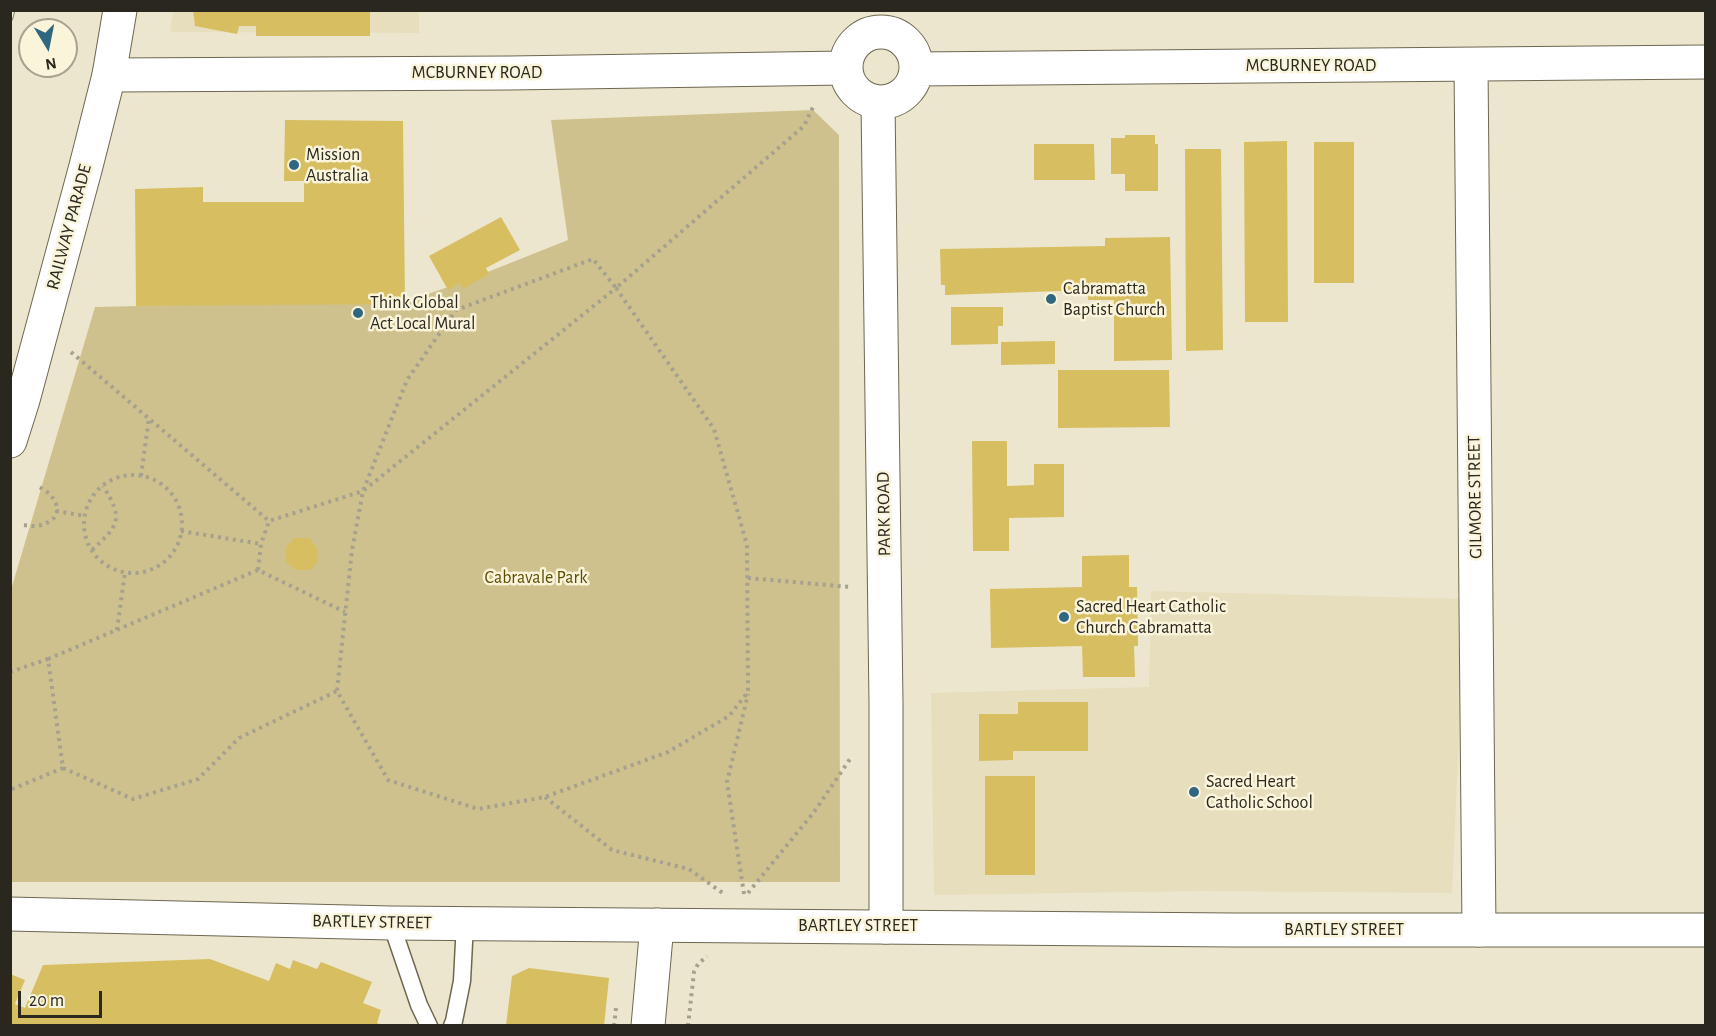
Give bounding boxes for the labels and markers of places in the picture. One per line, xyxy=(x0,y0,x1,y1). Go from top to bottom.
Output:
place label: Mission Australia xyxy=(306,144,369,186)
marker: Mission Australia xyxy=(287,158,301,172)
place label: Cabramatta Baptist Church xyxy=(1063,278,1165,320)
place label: Think Global Act Local Mural xyxy=(370,292,476,334)
marker: Cabramatta Baptist Church xyxy=(1044,292,1058,306)
marker: Think Global Act Local Mural xyxy=(351,306,365,320)
place label: Sacred Heart Catholic Church Cabramatta xyxy=(1076,596,1226,638)
marker: Sacred Heart Catholic Church Cabramatta xyxy=(1057,610,1071,624)
place label: Sacred Heart Catholic School xyxy=(1206,771,1313,814)
marker: Sacred Heart Catholic School xyxy=(1187,785,1201,799)

